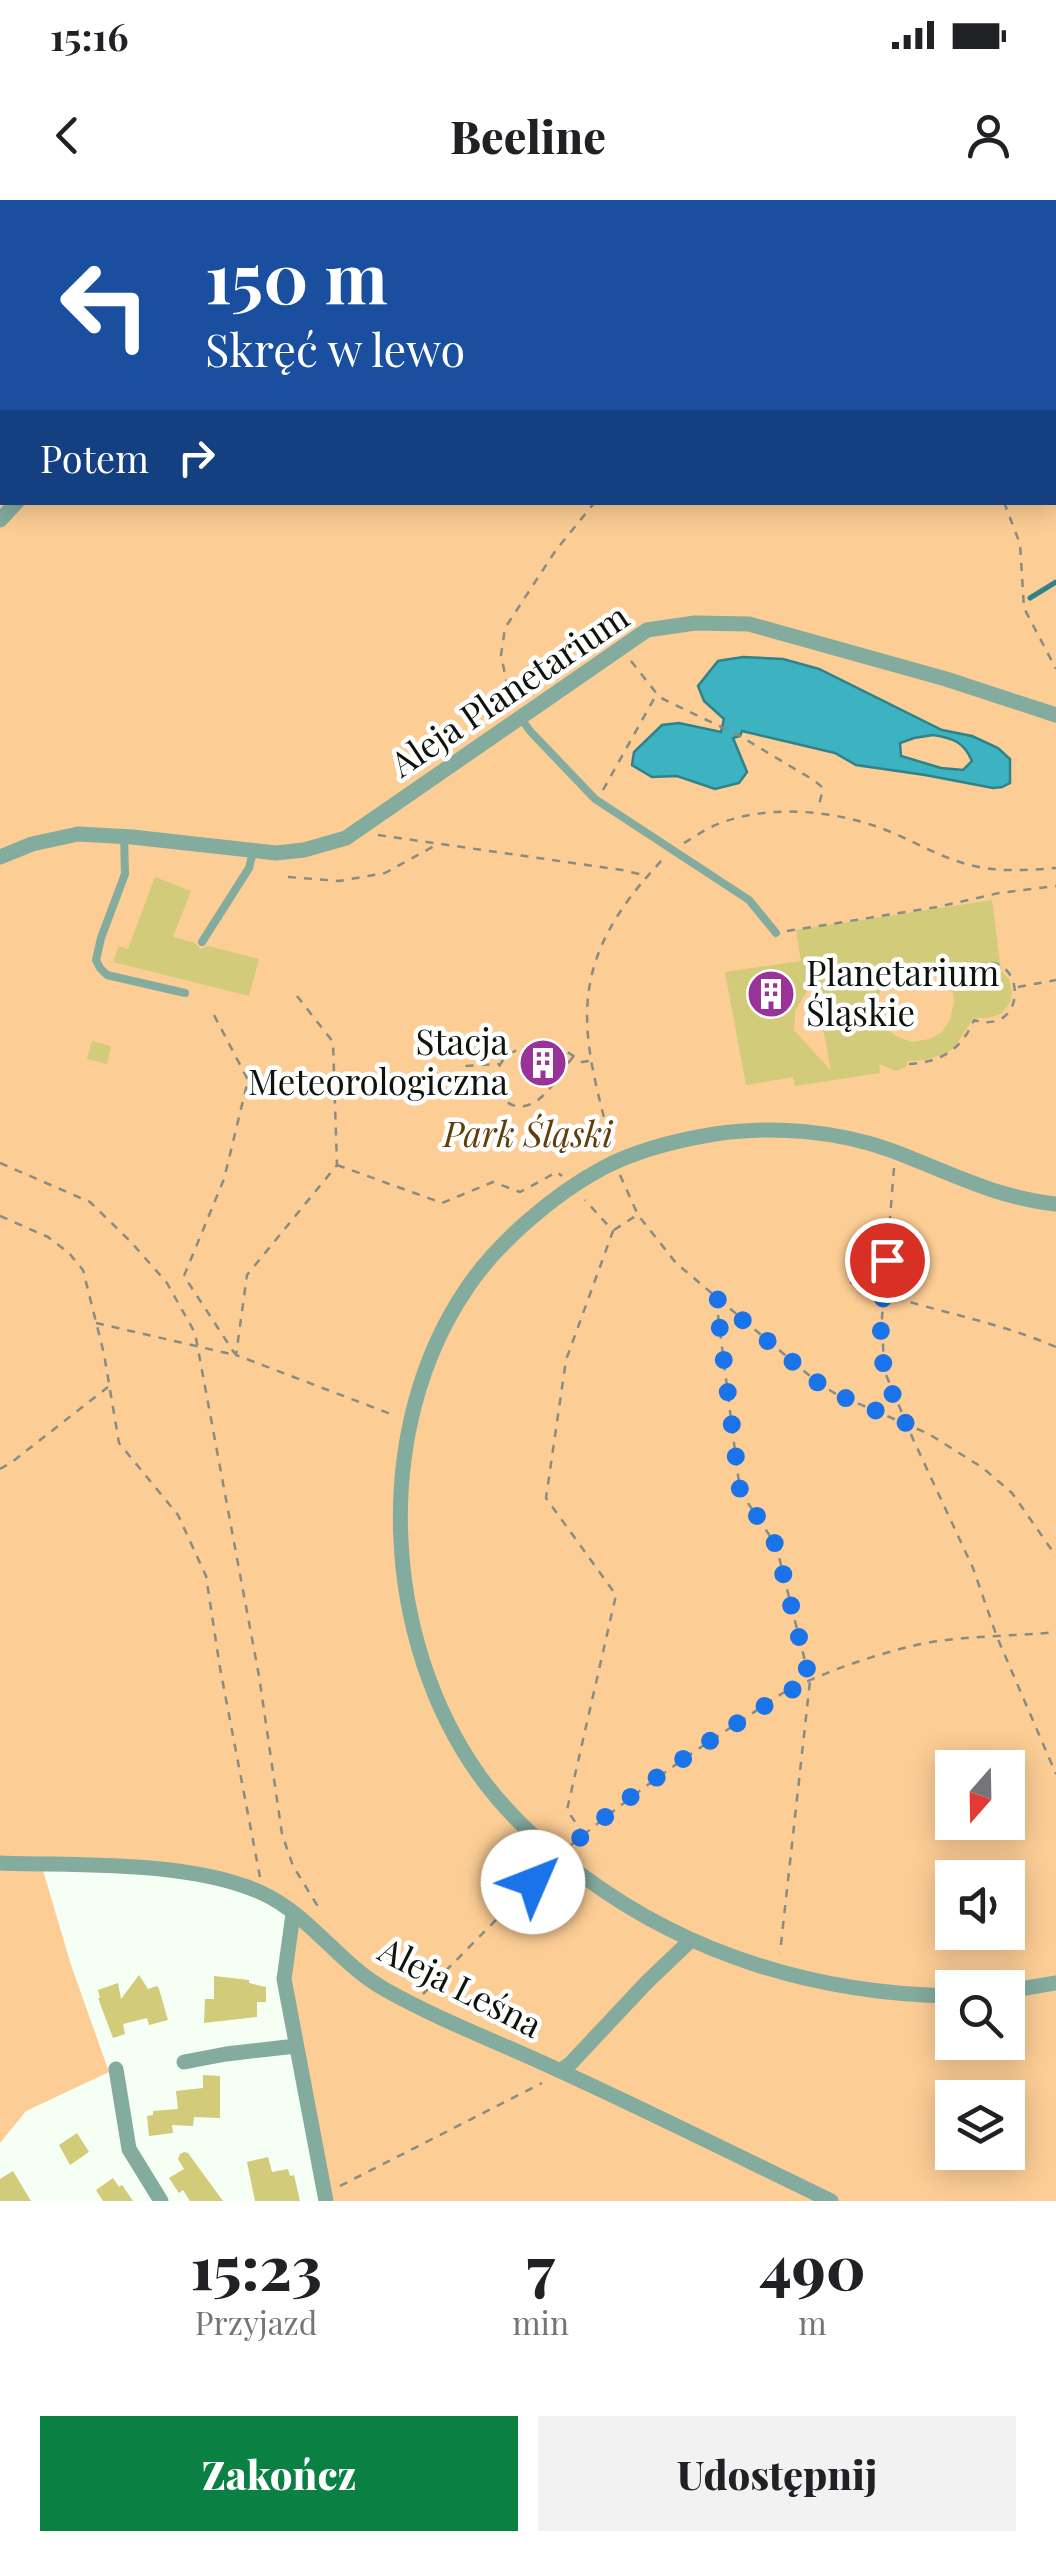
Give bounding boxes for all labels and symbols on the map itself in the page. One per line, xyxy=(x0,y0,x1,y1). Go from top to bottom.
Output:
street label: Aleja Planetarium xyxy=(379,592,637,787)
place label: Planetarium Śląskie xyxy=(806,948,999,1035)
building icon: Planetarium Śląskie xyxy=(745,968,797,1020)
place label: Stacja Meteorologiczna xyxy=(248,1017,509,1104)
building icon: Stacja Meteorologiczna xyxy=(517,1037,569,1089)
park label: Park Śląski xyxy=(441,1109,614,1156)
pin xyxy=(845,1218,930,1303)
north arrow xyxy=(935,1750,1025,1840)
position arrow xyxy=(481,1830,585,1934)
street label: Aleja Leśna xyxy=(371,1924,551,2047)

